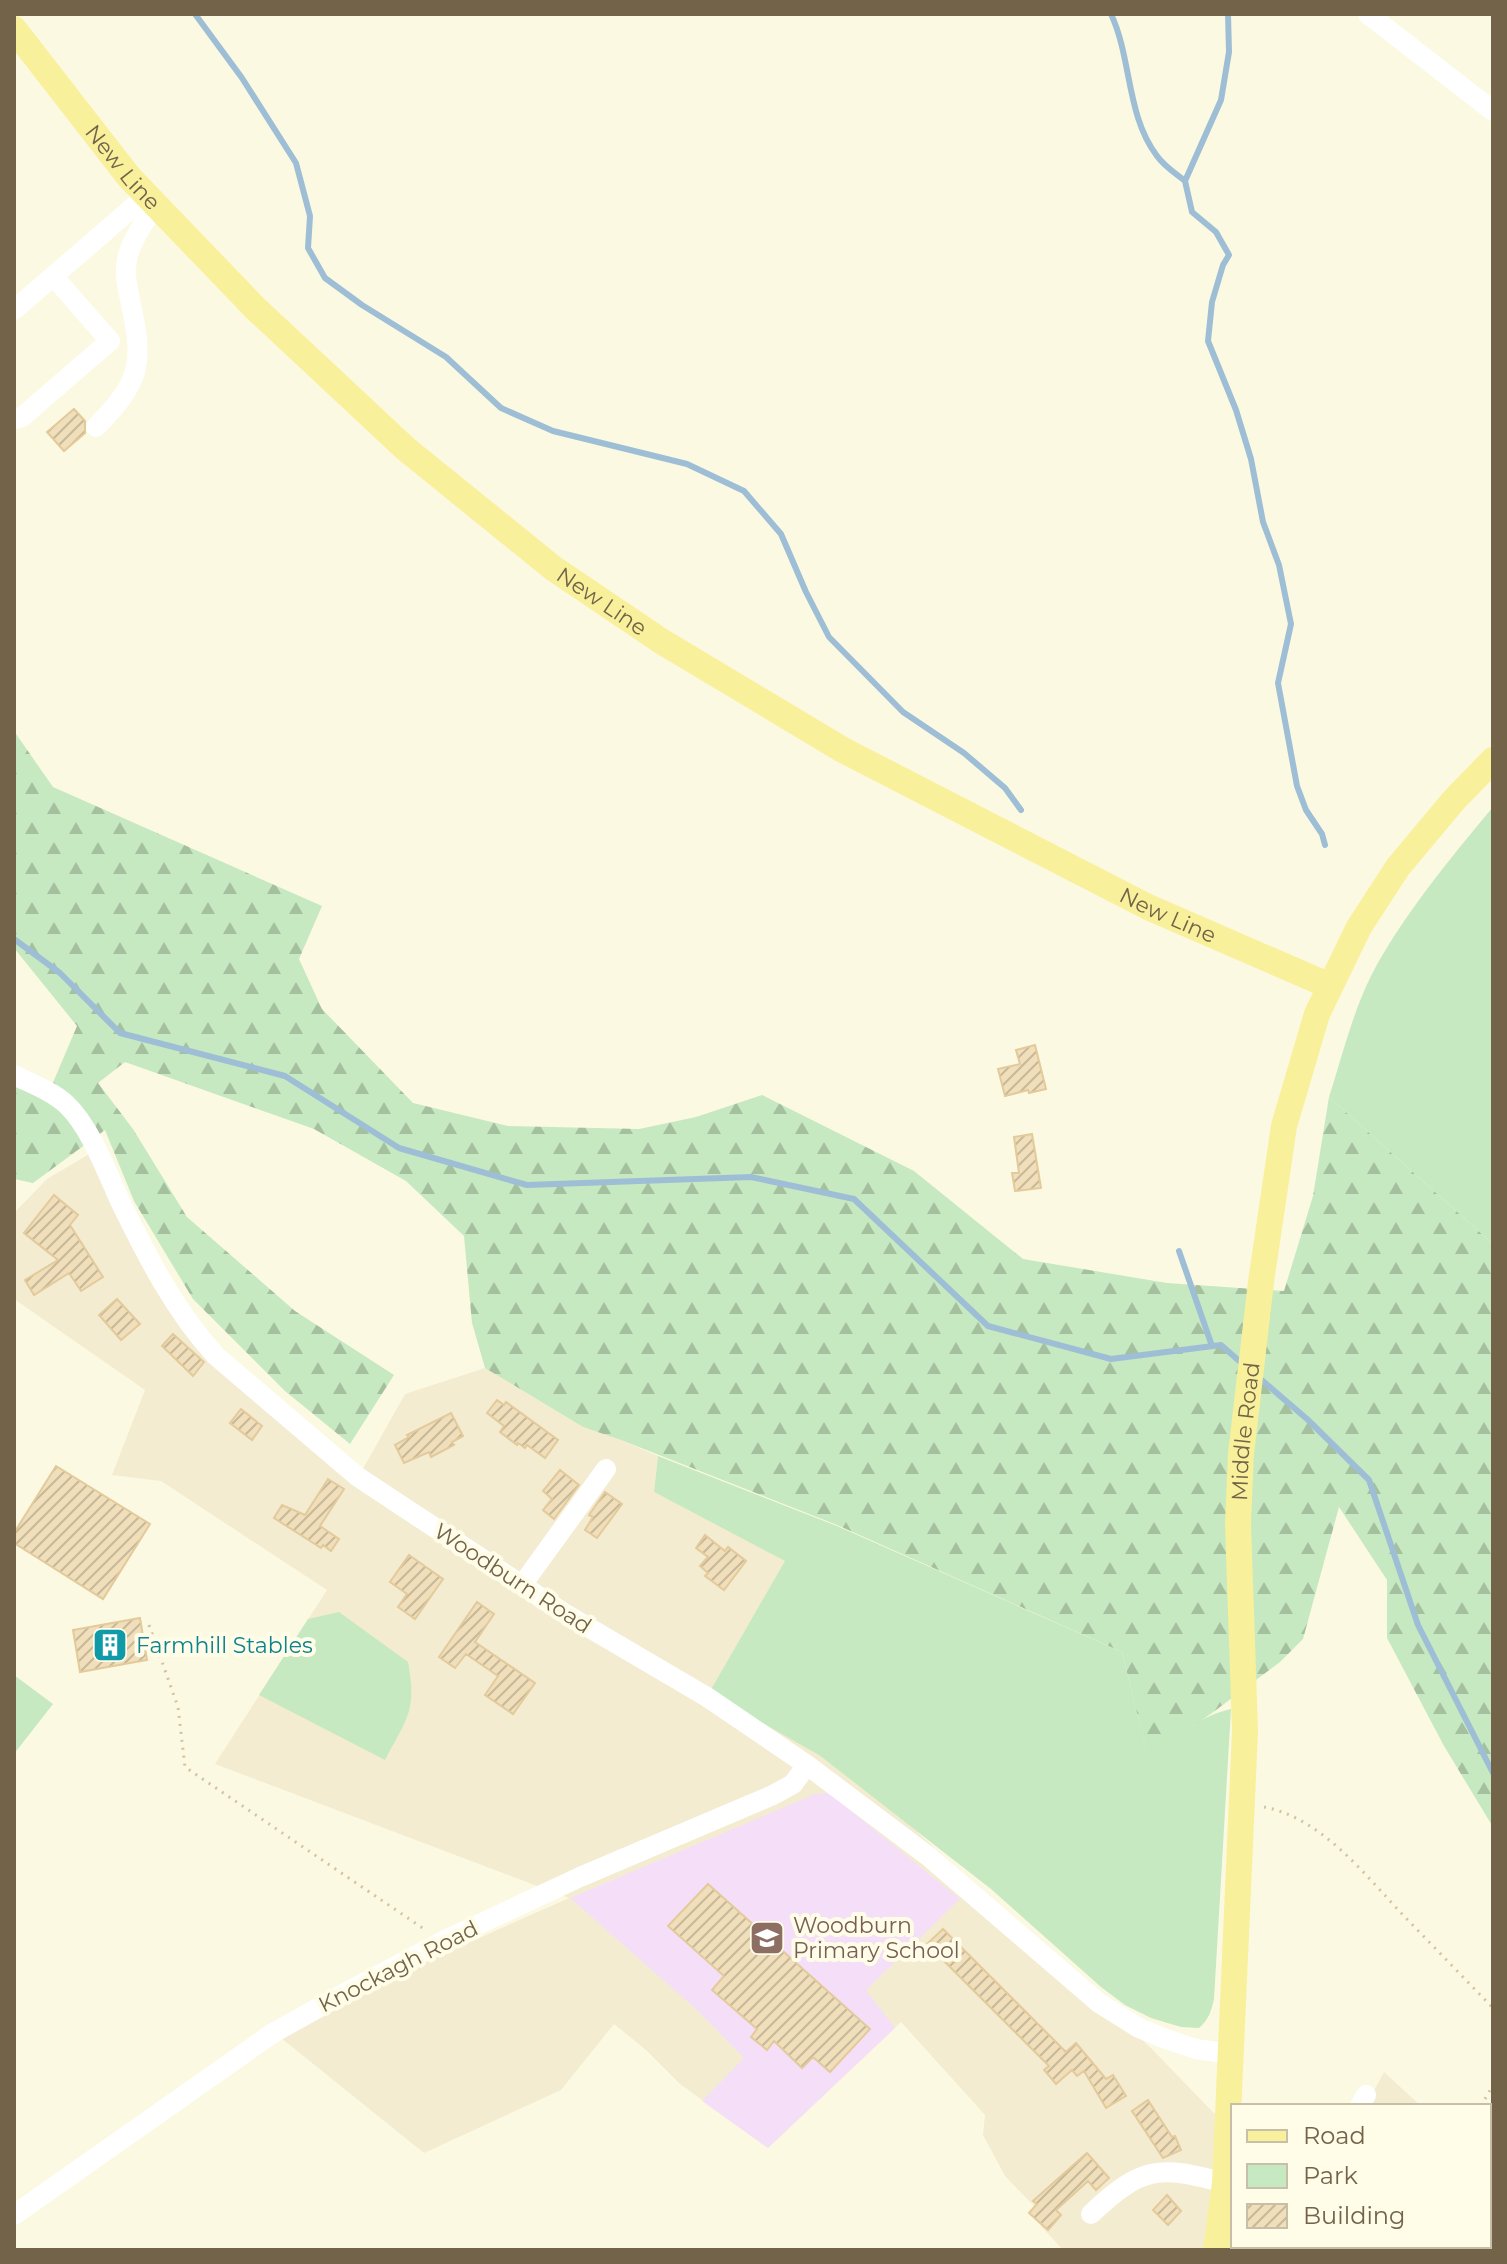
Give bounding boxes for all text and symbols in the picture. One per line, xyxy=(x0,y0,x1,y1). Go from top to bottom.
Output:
street label: New Line xyxy=(79,119,166,216)
street label: New Line xyxy=(551,561,652,642)
street label: New Line xyxy=(1115,882,1220,949)
street label: Middle Road xyxy=(1226,1361,1266,1501)
street label: Woodburn Road xyxy=(429,1517,597,1639)
building icon: Farmhill Stables xyxy=(91,1626,129,1664)
place label: Farmhill Stables xyxy=(136,1632,313,1659)
place label: Woodburn Primary School xyxy=(793,1912,960,1964)
street label: Knockagh Road xyxy=(314,1915,483,2018)
school or university icon: Woodburn Primary School xyxy=(748,1919,786,1957)
legend xyxy=(1231,2104,1491,2248)
text: Road xyxy=(1303,2121,1366,2150)
text: Park xyxy=(1303,2161,1358,2190)
text: Building xyxy=(1303,2201,1406,2230)

